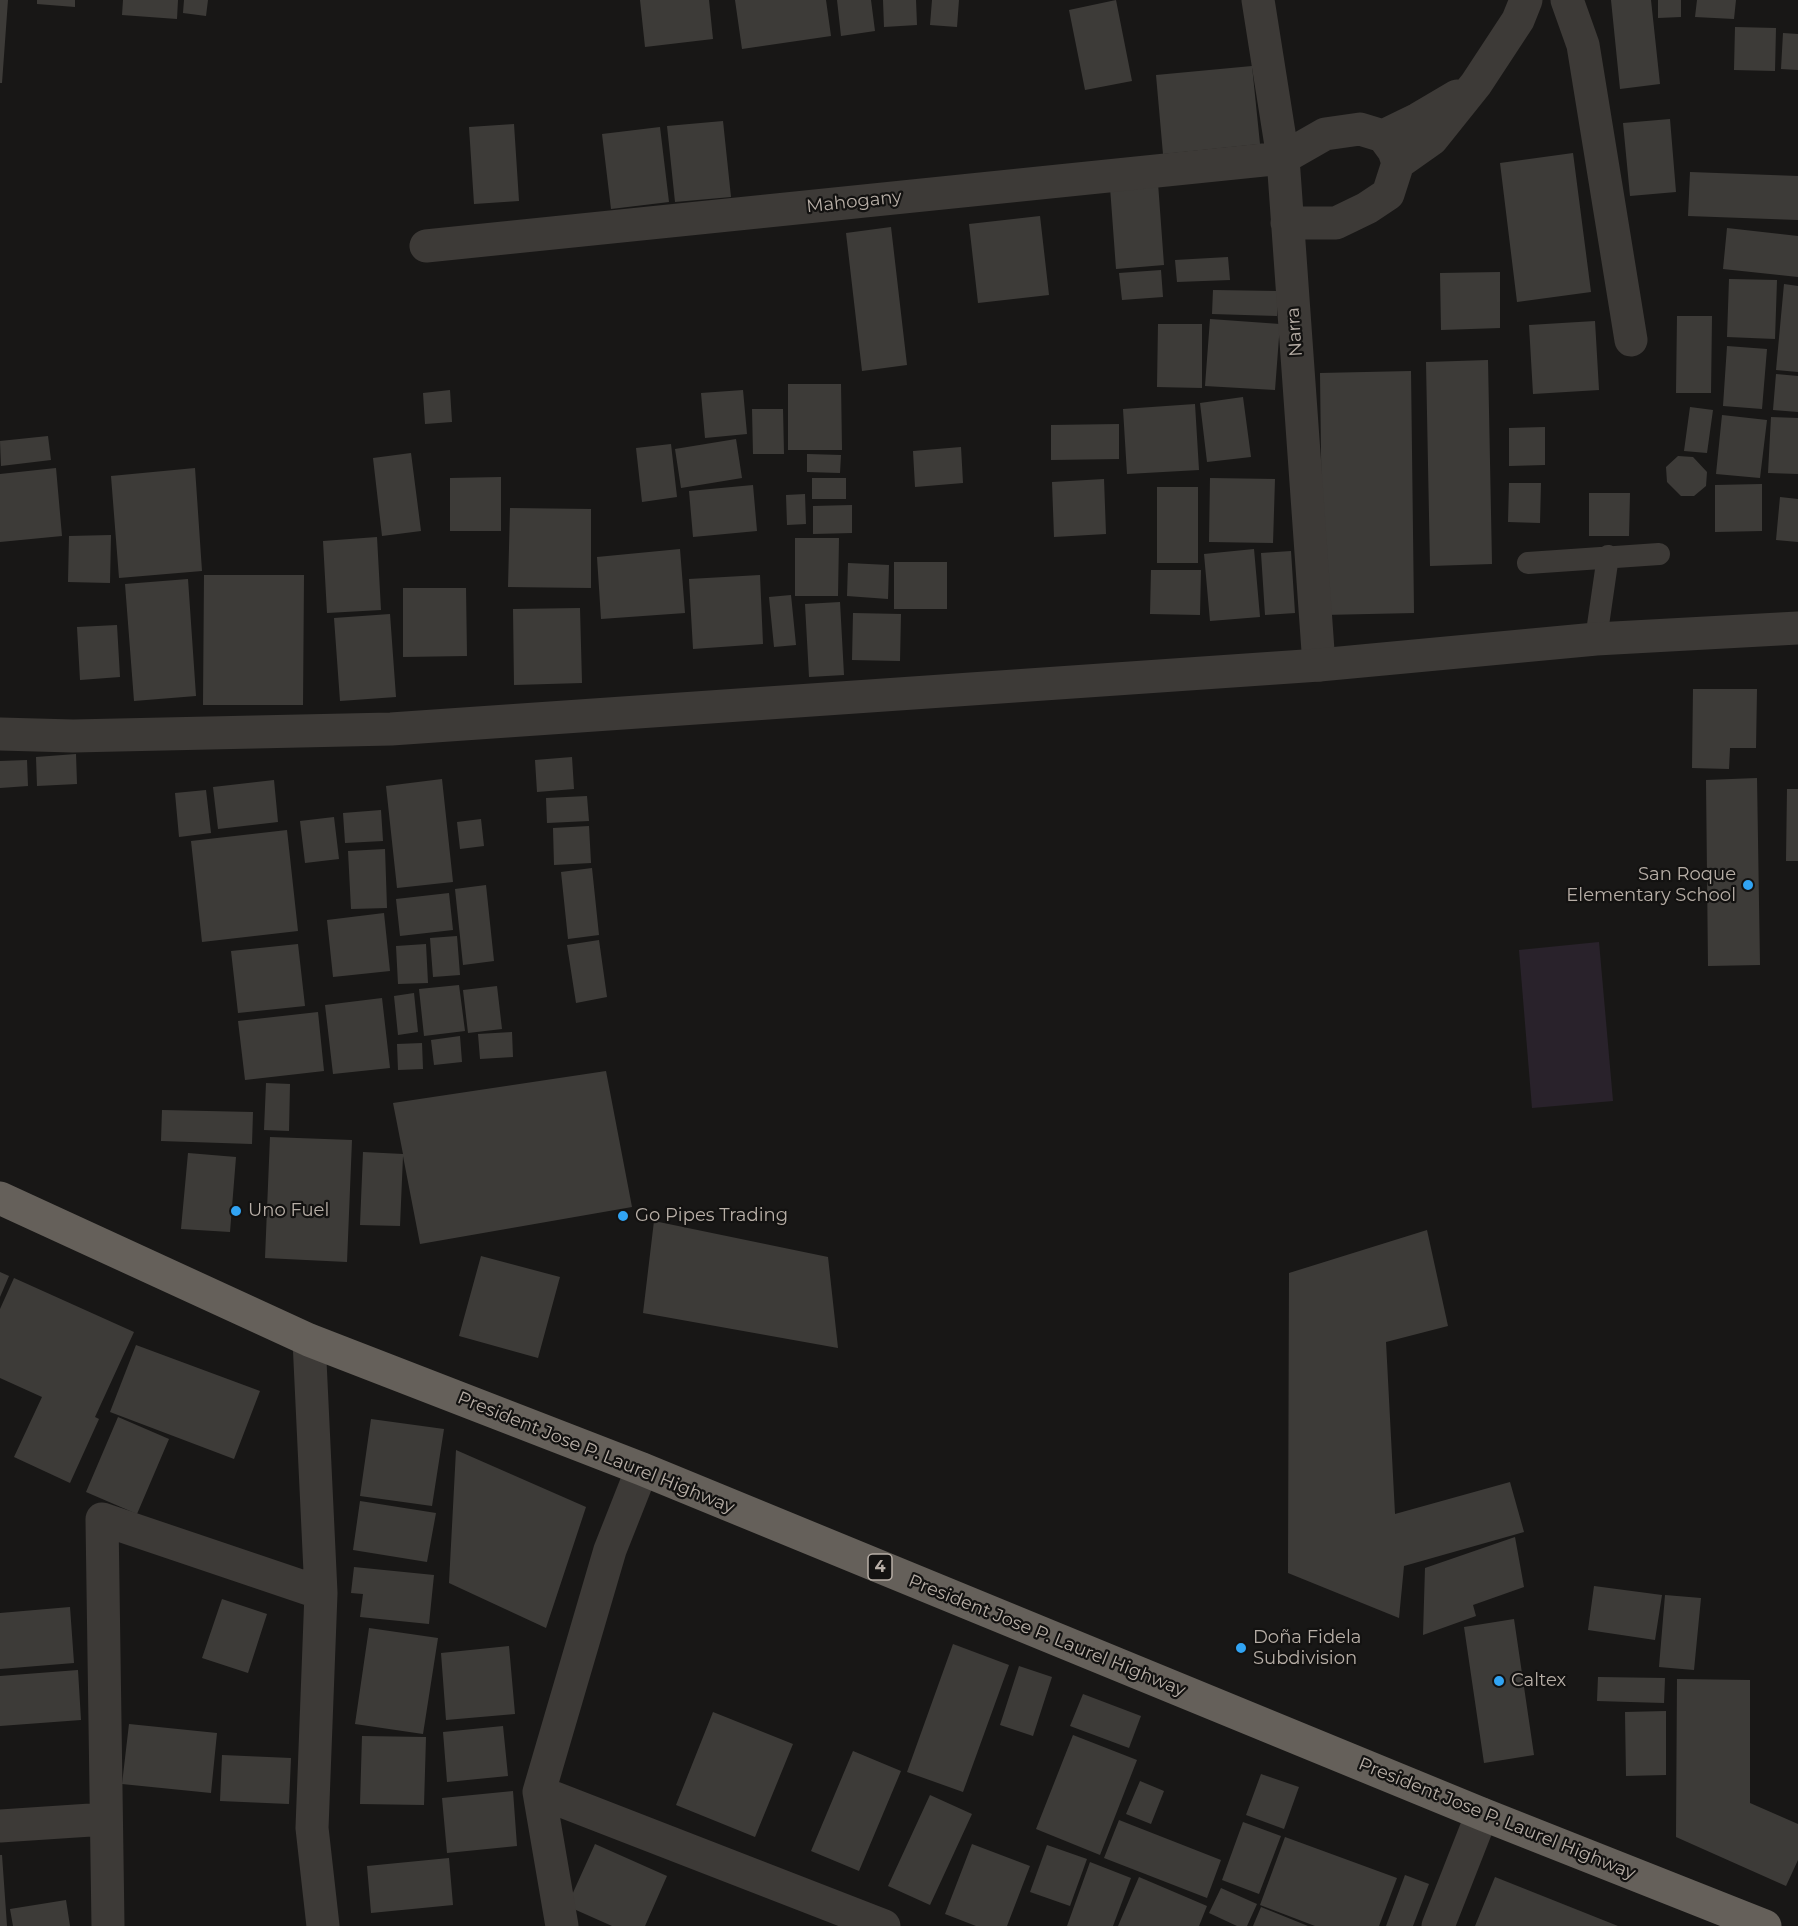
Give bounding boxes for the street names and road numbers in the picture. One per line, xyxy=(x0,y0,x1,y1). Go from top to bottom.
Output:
street label: Mahogany xyxy=(805,186,903,218)
street label: Narra xyxy=(1283,307,1307,357)
street label: President Jose P. Laurel Highway xyxy=(454,1387,738,1519)
road number: 4 xyxy=(868,1554,892,1580)
street label: President Jose P. Laurel Highway xyxy=(905,1570,1189,1702)
street label: President Jose P. Laurel Highway xyxy=(1355,1753,1639,1885)

